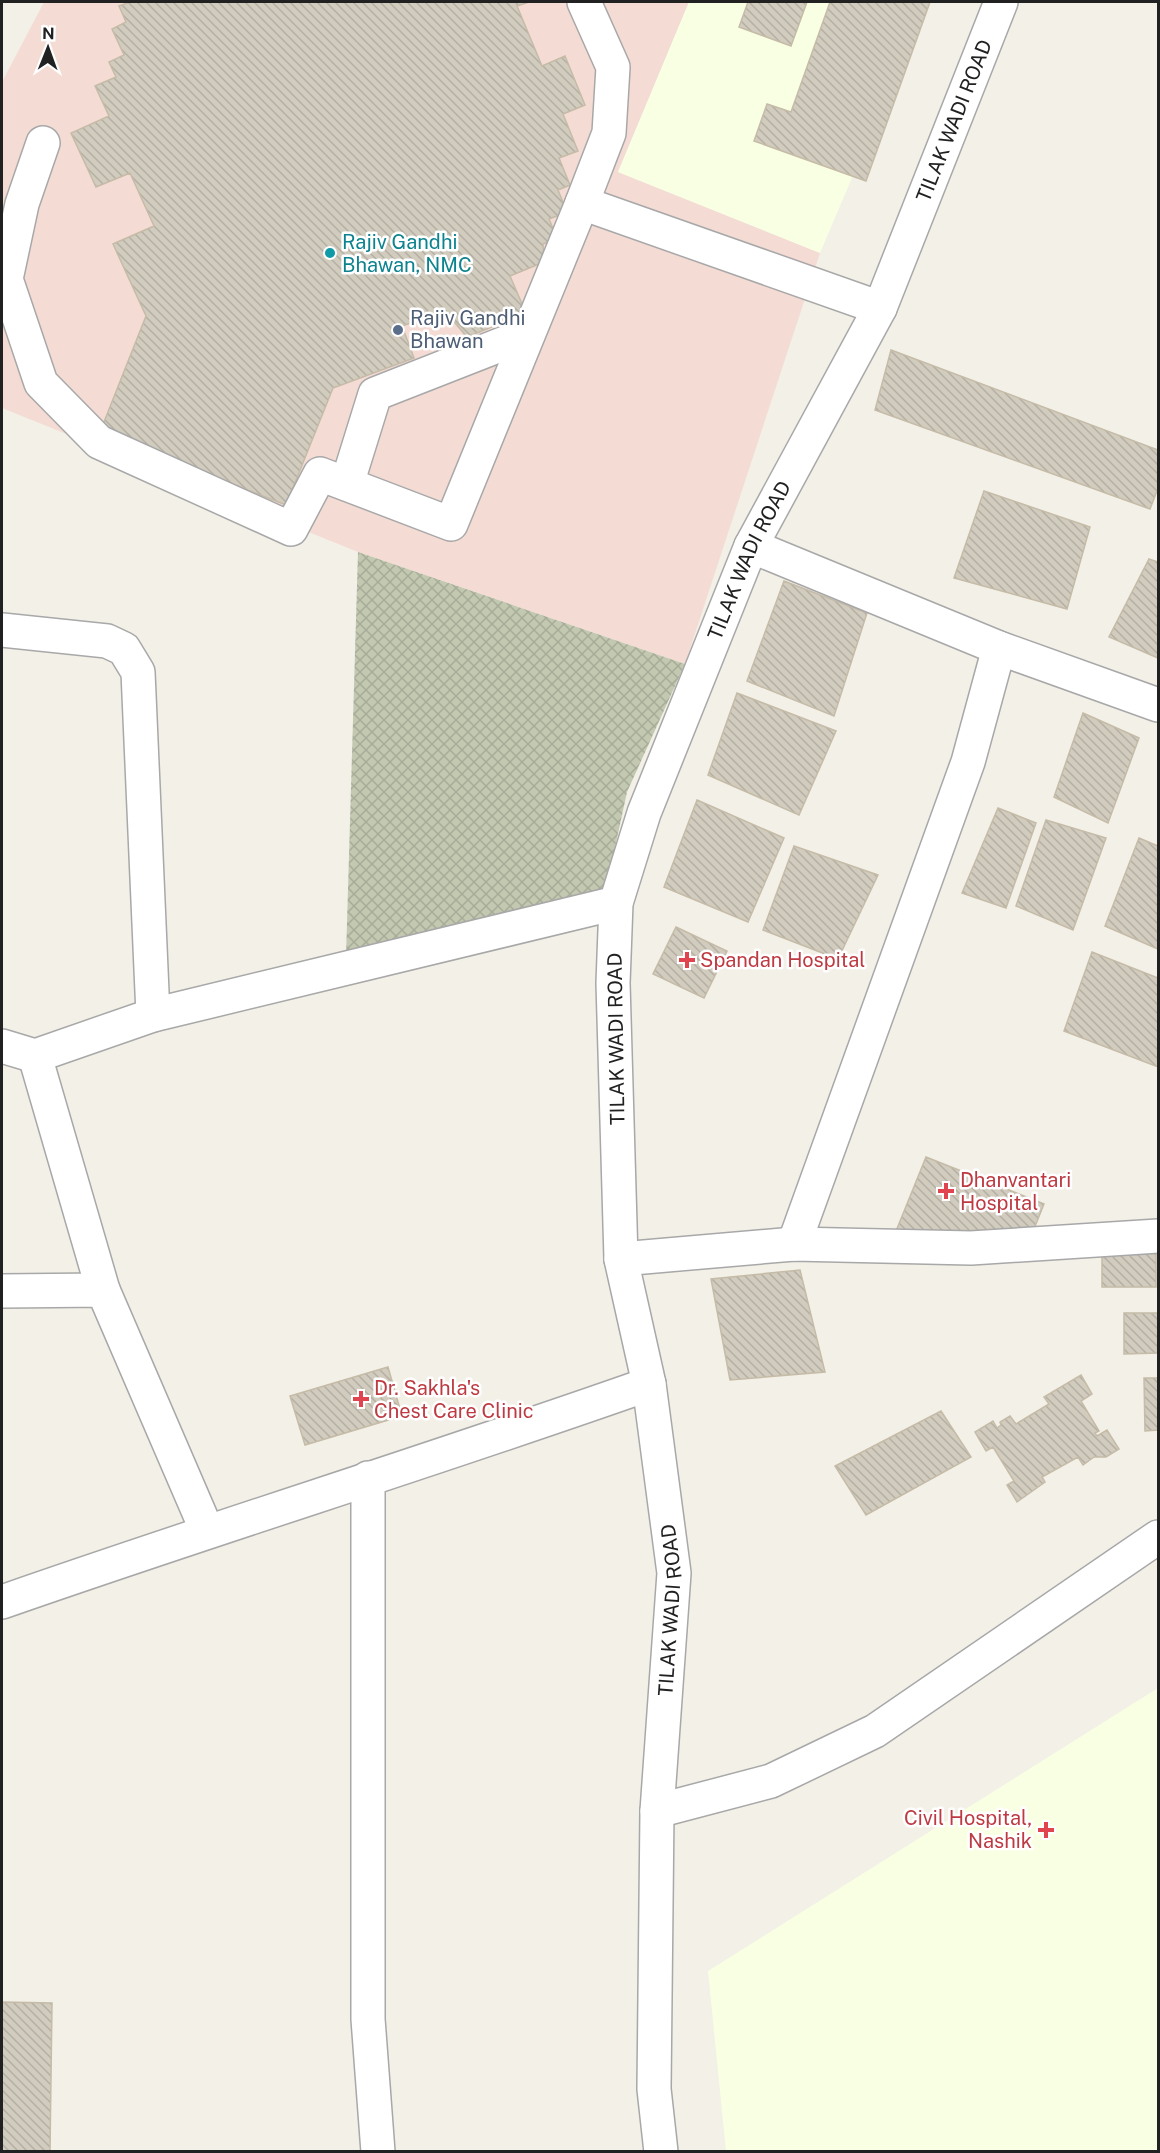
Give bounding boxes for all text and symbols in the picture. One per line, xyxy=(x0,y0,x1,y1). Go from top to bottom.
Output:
north arrow xyxy=(18,18,78,78)
text: N xyxy=(42,24,55,43)
street label: TILAK WADI ROAD xyxy=(911,36,997,205)
place label: Rajiv Gandhi Bhawan, NMC xyxy=(342,230,472,277)
marker: Rajiv Gandhi Bhawan, NMC xyxy=(323,246,337,260)
place label: Rajiv Gandhi Bhawan xyxy=(410,306,525,353)
marker: Rajiv Gandhi Bhawan xyxy=(391,323,405,337)
street label: TILAK WADI ROAD xyxy=(703,477,796,643)
place label: Spandan Hospital xyxy=(700,948,865,972)
marker: Spandan Hospital xyxy=(678,951,696,969)
street label: TILAK WADI ROAD xyxy=(602,953,630,1125)
place label: Dhanvantari Hospital xyxy=(960,1168,1071,1215)
marker: Dhanvantari Hospital xyxy=(937,1182,955,1200)
place label: Dr. Sakhla's Chest Care Clinic xyxy=(374,1376,534,1423)
marker: Dr. Sakhla's Chest Care Clinic xyxy=(352,1390,370,1408)
street label: TILAK WADI ROAD xyxy=(653,1523,687,1697)
place label: Civil Hospital, Nashik xyxy=(904,1806,1032,1853)
marker: Civil Hospital, Nashik xyxy=(1037,1821,1055,1839)

